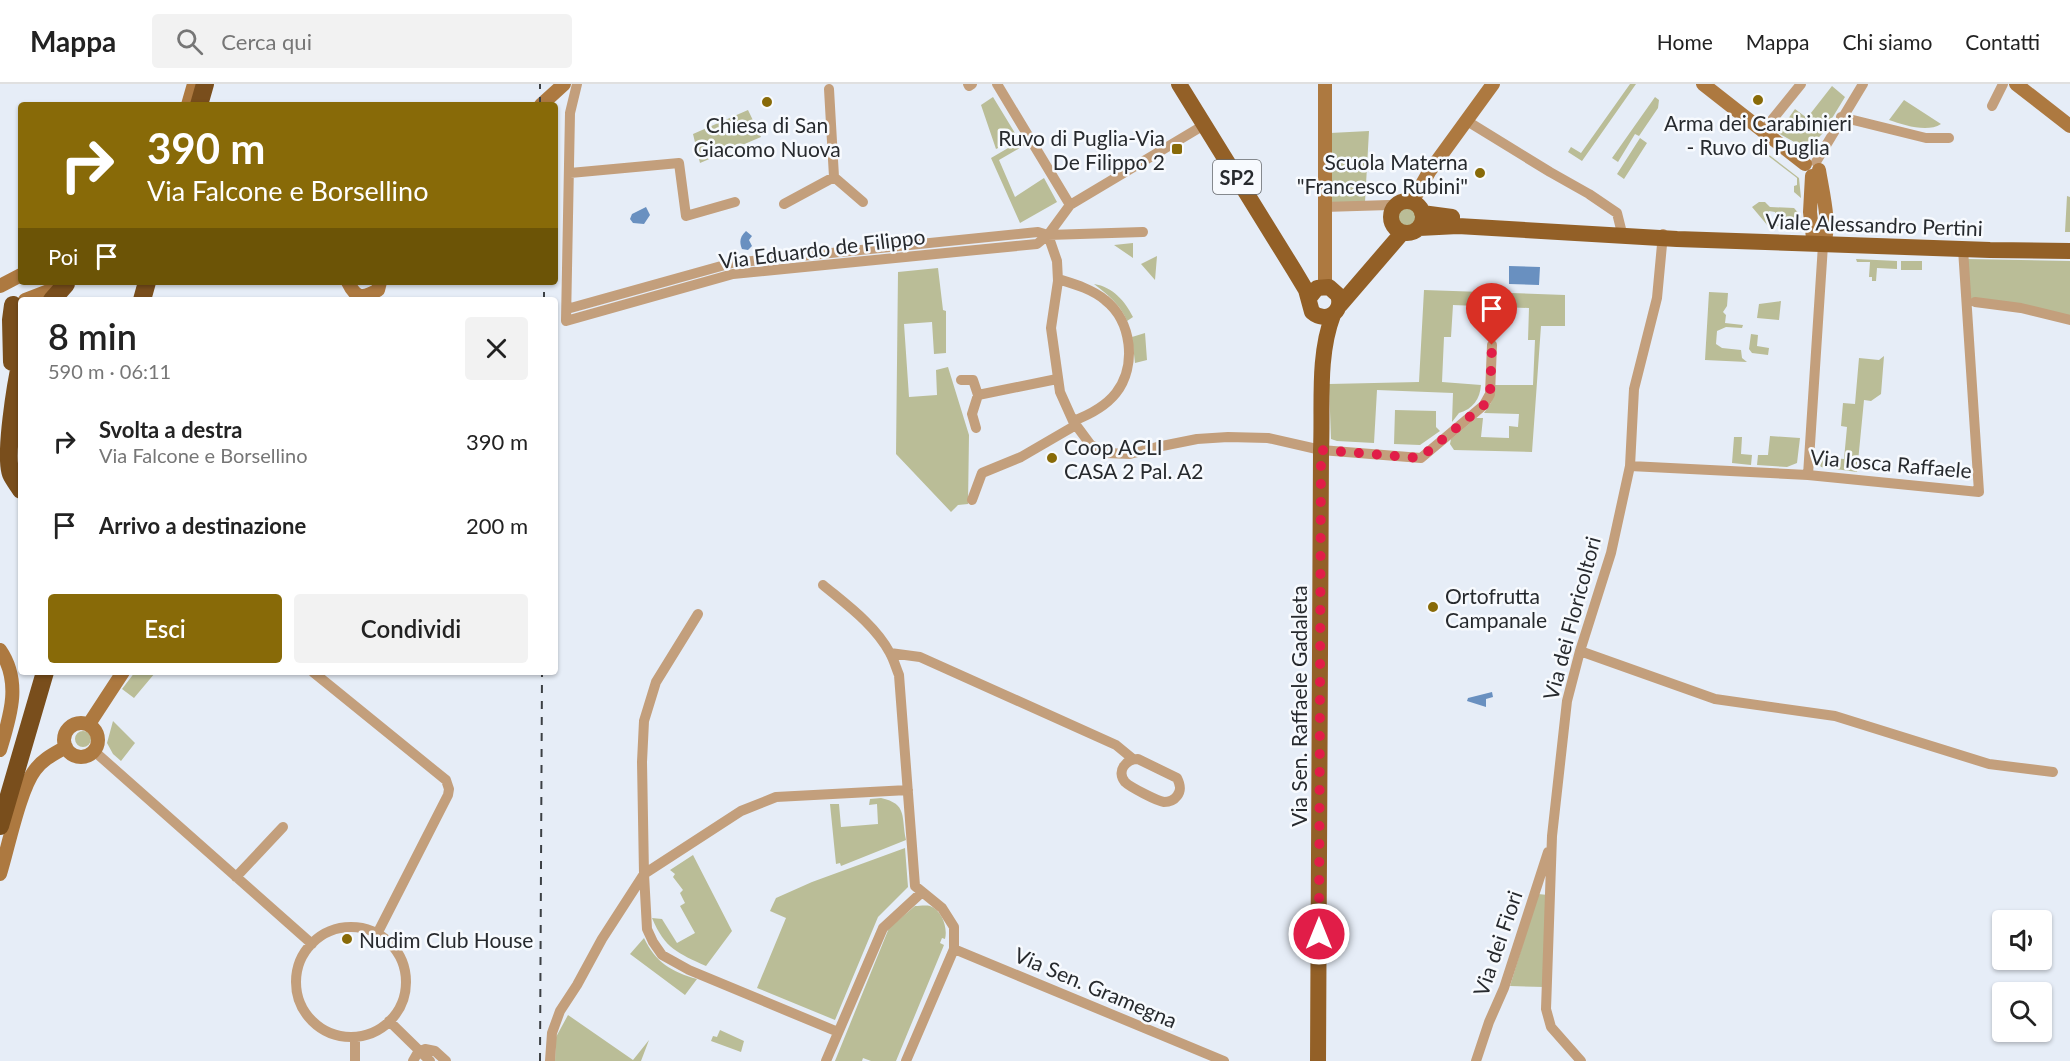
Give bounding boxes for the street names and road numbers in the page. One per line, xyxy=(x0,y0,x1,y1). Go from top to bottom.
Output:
road number: SP2 xyxy=(1213,160,1261,194)
street label: Viale Alessandro Pertini xyxy=(1765,208,1983,240)
street label: Via Eduardo de Filippo xyxy=(718,223,927,273)
street label: Via Iosca Raffaele xyxy=(1809,443,1973,483)
street label: Via dei Floricoltori xyxy=(1537,533,1605,703)
street label: Via Sen. Raffaele Gadaleta xyxy=(1286,585,1311,827)
street label: Via dei Fiori xyxy=(1467,887,1527,999)
street label: Via Sen. Gramegna xyxy=(1011,941,1181,1033)

